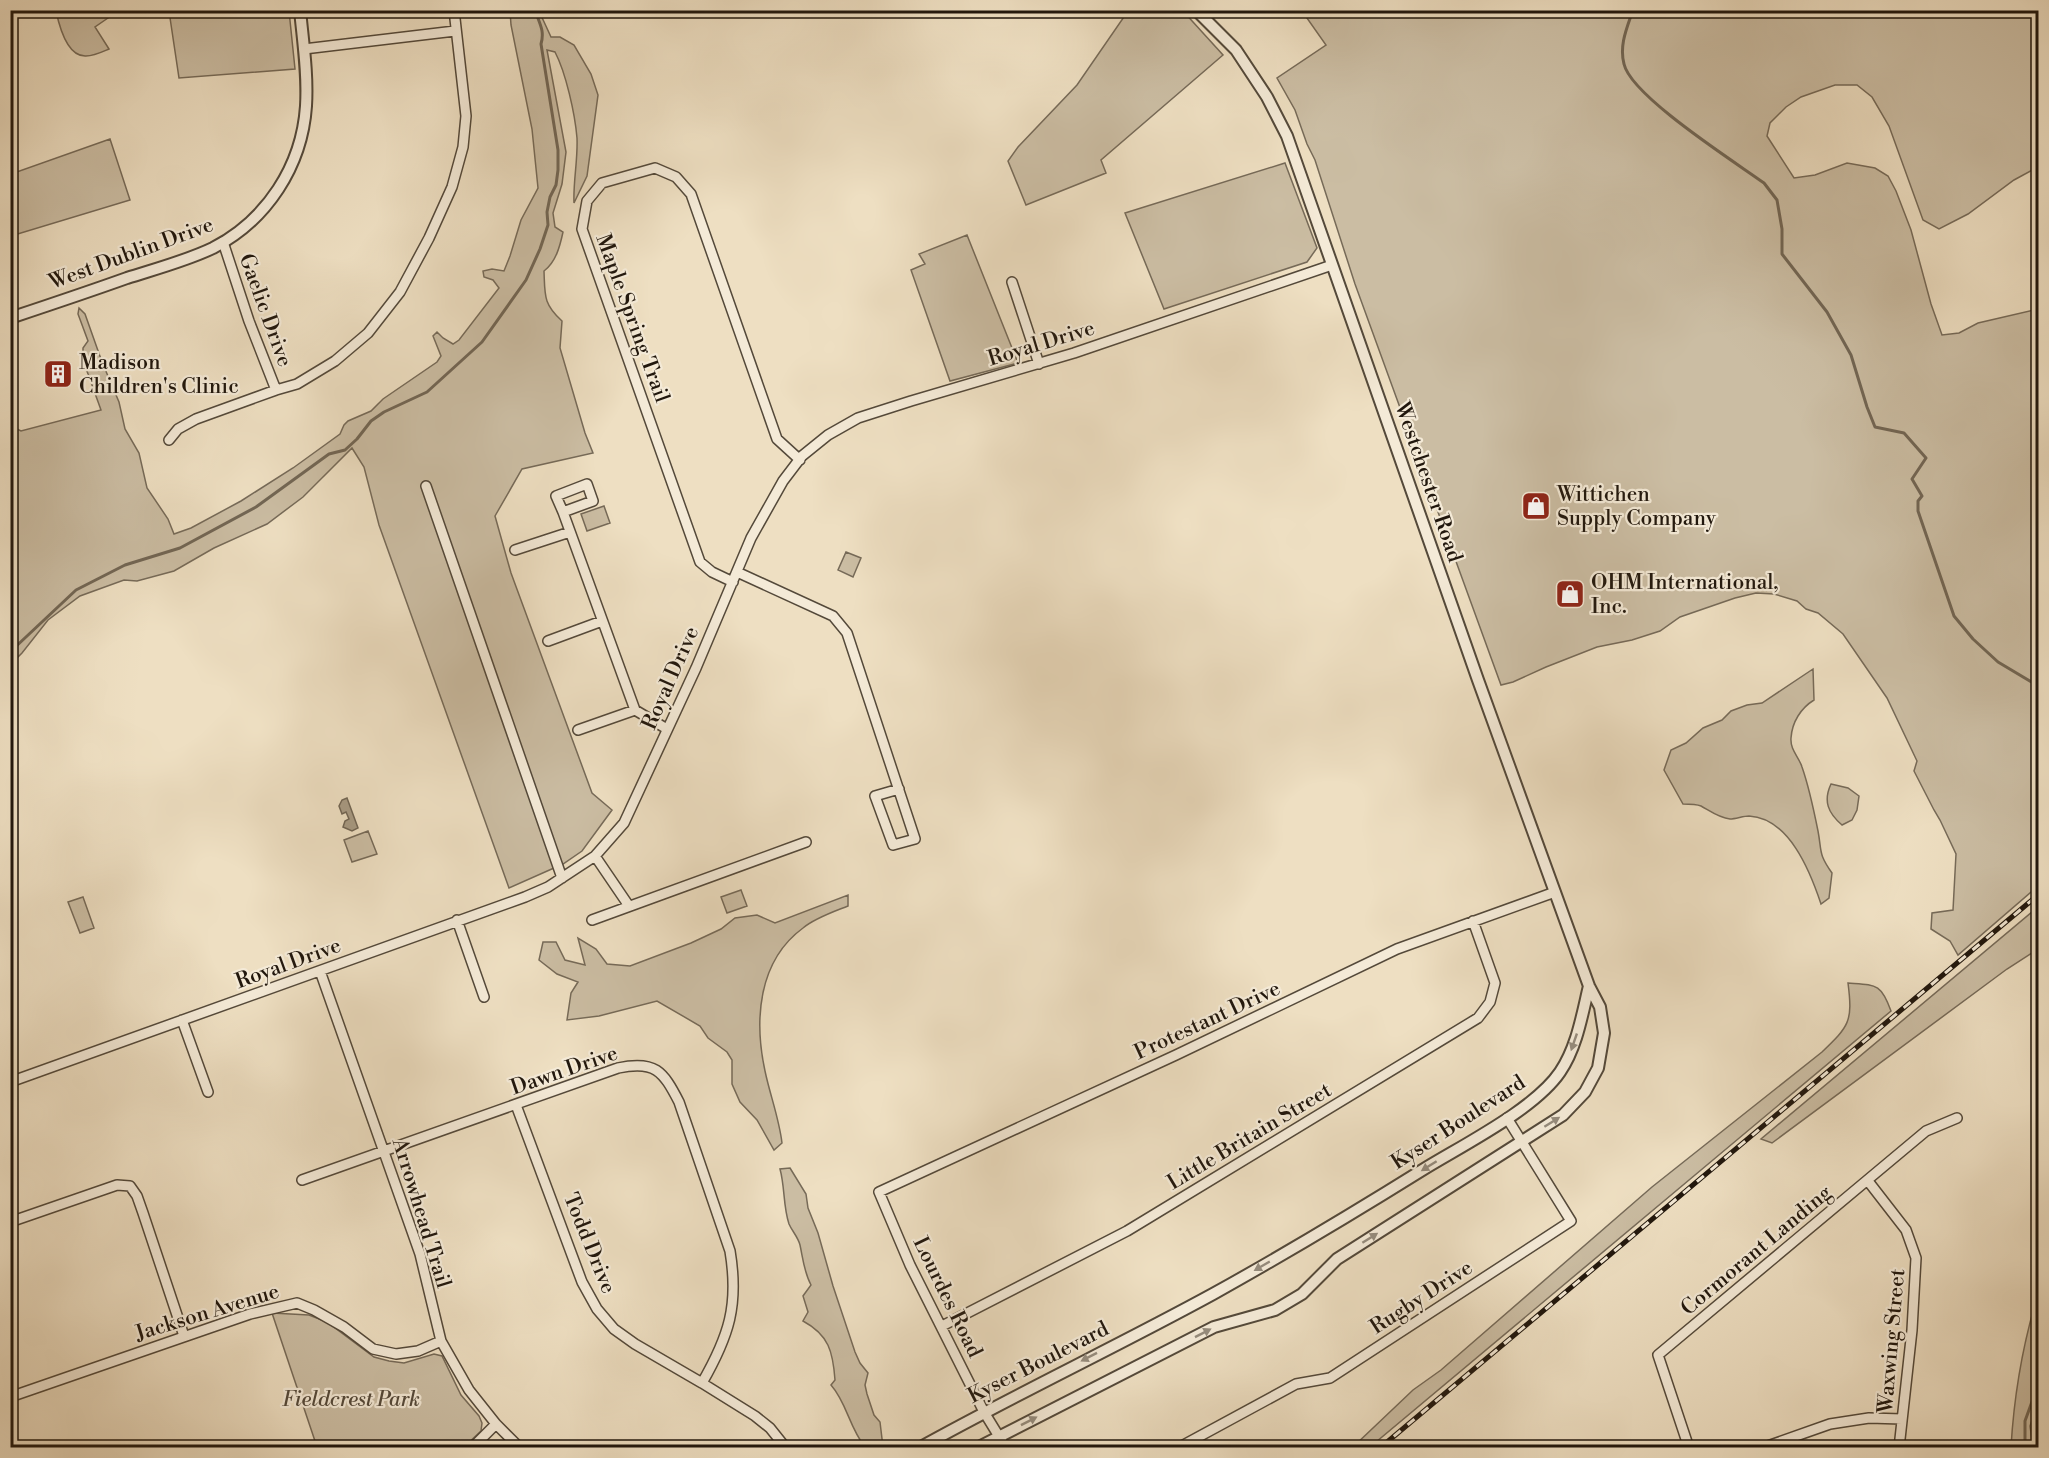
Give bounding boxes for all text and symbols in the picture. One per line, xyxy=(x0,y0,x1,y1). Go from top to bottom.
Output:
street label: West Dublin Drive xyxy=(45,212,217,296)
street label: Maple Spring Trail xyxy=(589,231,675,406)
street label: Gaelic Drive xyxy=(233,250,298,370)
street label: Royal Drive xyxy=(985,315,1098,373)
place label: Madison Children's Clinic xyxy=(79,350,239,400)
building icon: Madison Children's Clinic xyxy=(42,358,74,390)
street label: Westchester Road xyxy=(1388,398,1468,566)
place label: Wittichen Supply Company xyxy=(1556,482,1717,532)
shop icon: Wittichen Supply Company xyxy=(1520,490,1552,522)
place label: OHM International, Inc. xyxy=(1591,570,1779,620)
shop icon: OHM International, Inc. xyxy=(1554,578,1586,610)
street label: Royal Drive xyxy=(637,623,705,734)
street label: Royal Drive xyxy=(232,933,345,995)
street label: Protestant Drive xyxy=(1130,976,1285,1066)
one-way arrow xyxy=(1568,1034,1578,1052)
street label: Dawn Drive xyxy=(507,1040,621,1101)
street label: Kyser Boulevard xyxy=(1387,1070,1531,1176)
street label: Little Britain Street xyxy=(1163,1077,1337,1196)
one-way arrow xyxy=(1544,1117,1560,1128)
street label: Arrowhead Trail xyxy=(386,1134,456,1291)
one-way arrow xyxy=(1421,1161,1437,1172)
street label: Cormorant Landing xyxy=(1676,1180,1838,1322)
street label: Todd Drive xyxy=(557,1189,621,1298)
one-way arrow xyxy=(1361,1232,1377,1244)
street label: Lourdes Road xyxy=(907,1233,988,1362)
street label: Rugby Drive xyxy=(1365,1255,1478,1341)
one-way arrow xyxy=(1253,1261,1270,1271)
street label: Waxwing Street xyxy=(1873,1267,1911,1415)
street label: Jackson Avenue xyxy=(131,1279,282,1347)
street label: Kyser Boulevard xyxy=(964,1316,1113,1410)
one-way arrow xyxy=(1194,1328,1212,1338)
one-way arrow xyxy=(1081,1353,1098,1362)
park label: Fieldcrest Park xyxy=(282,1387,420,1413)
one-way arrow xyxy=(1021,1416,1038,1426)

